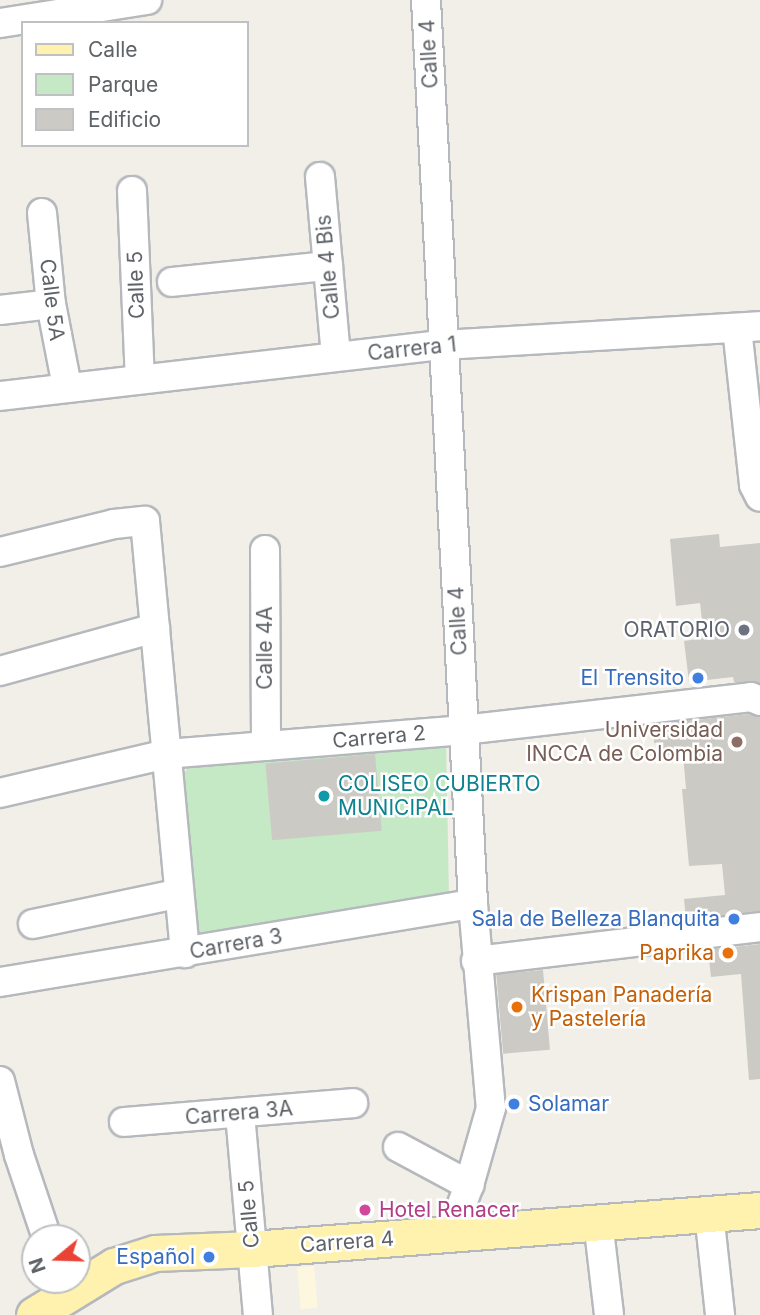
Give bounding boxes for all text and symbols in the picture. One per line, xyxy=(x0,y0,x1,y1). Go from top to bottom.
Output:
street label: Calle 4 xyxy=(415,19,443,89)
legend xyxy=(21,21,248,147)
text: Calle xyxy=(88,37,138,62)
text: Parque xyxy=(88,72,158,97)
text: Edificio xyxy=(88,107,161,132)
street label: Calle 4 Bis xyxy=(311,214,345,320)
street label: Calle 5 xyxy=(122,250,150,320)
street label: Calle 5A xyxy=(34,257,70,343)
street label: Carrera 1 xyxy=(366,332,458,366)
street label: Calle 4 xyxy=(444,586,472,656)
street label: Calle 4A xyxy=(252,606,278,690)
place label: ORATORIO xyxy=(624,617,730,643)
marker: ORATORIO xyxy=(736,622,752,638)
place label: El Trensito xyxy=(580,665,684,691)
marker: El Trensito xyxy=(690,670,706,686)
place label: Universidad INCCA de Colombia xyxy=(526,717,723,767)
street label: Carrera 2 xyxy=(331,720,427,754)
marker: Universidad INCCA de Colombia xyxy=(729,734,745,750)
place label: COLISEO CUBIERTO MUNICIPAL xyxy=(338,771,540,821)
marker: COLISEO CUBIERTO MUNICIPAL xyxy=(316,788,332,804)
place label: Sala de Belleza Blanquita xyxy=(471,906,720,932)
marker: Sala de Belleza Blanquita xyxy=(726,911,742,927)
street label: Carrera 3 xyxy=(188,923,284,965)
place label: Paprika xyxy=(639,940,714,966)
marker: Paprika xyxy=(720,945,736,961)
place label: Krispan Panadería y Pastelería xyxy=(531,982,712,1032)
marker: Krispan Panadería y Pastelería xyxy=(509,999,525,1015)
place label: Solamar xyxy=(528,1091,609,1117)
street label: Carrera 3A xyxy=(184,1096,294,1130)
marker: Solamar xyxy=(506,1096,522,1112)
street label: Calle 5 xyxy=(233,1179,265,1249)
place label: Hotel Renacer xyxy=(379,1197,519,1223)
marker: Hotel Renacer xyxy=(357,1202,373,1218)
north arrow xyxy=(21,1224,91,1294)
street label: Carrera 4 xyxy=(299,1226,395,1258)
place label: Español xyxy=(116,1244,195,1270)
marker: Español xyxy=(201,1249,217,1265)
text: N xyxy=(24,1255,51,1276)

